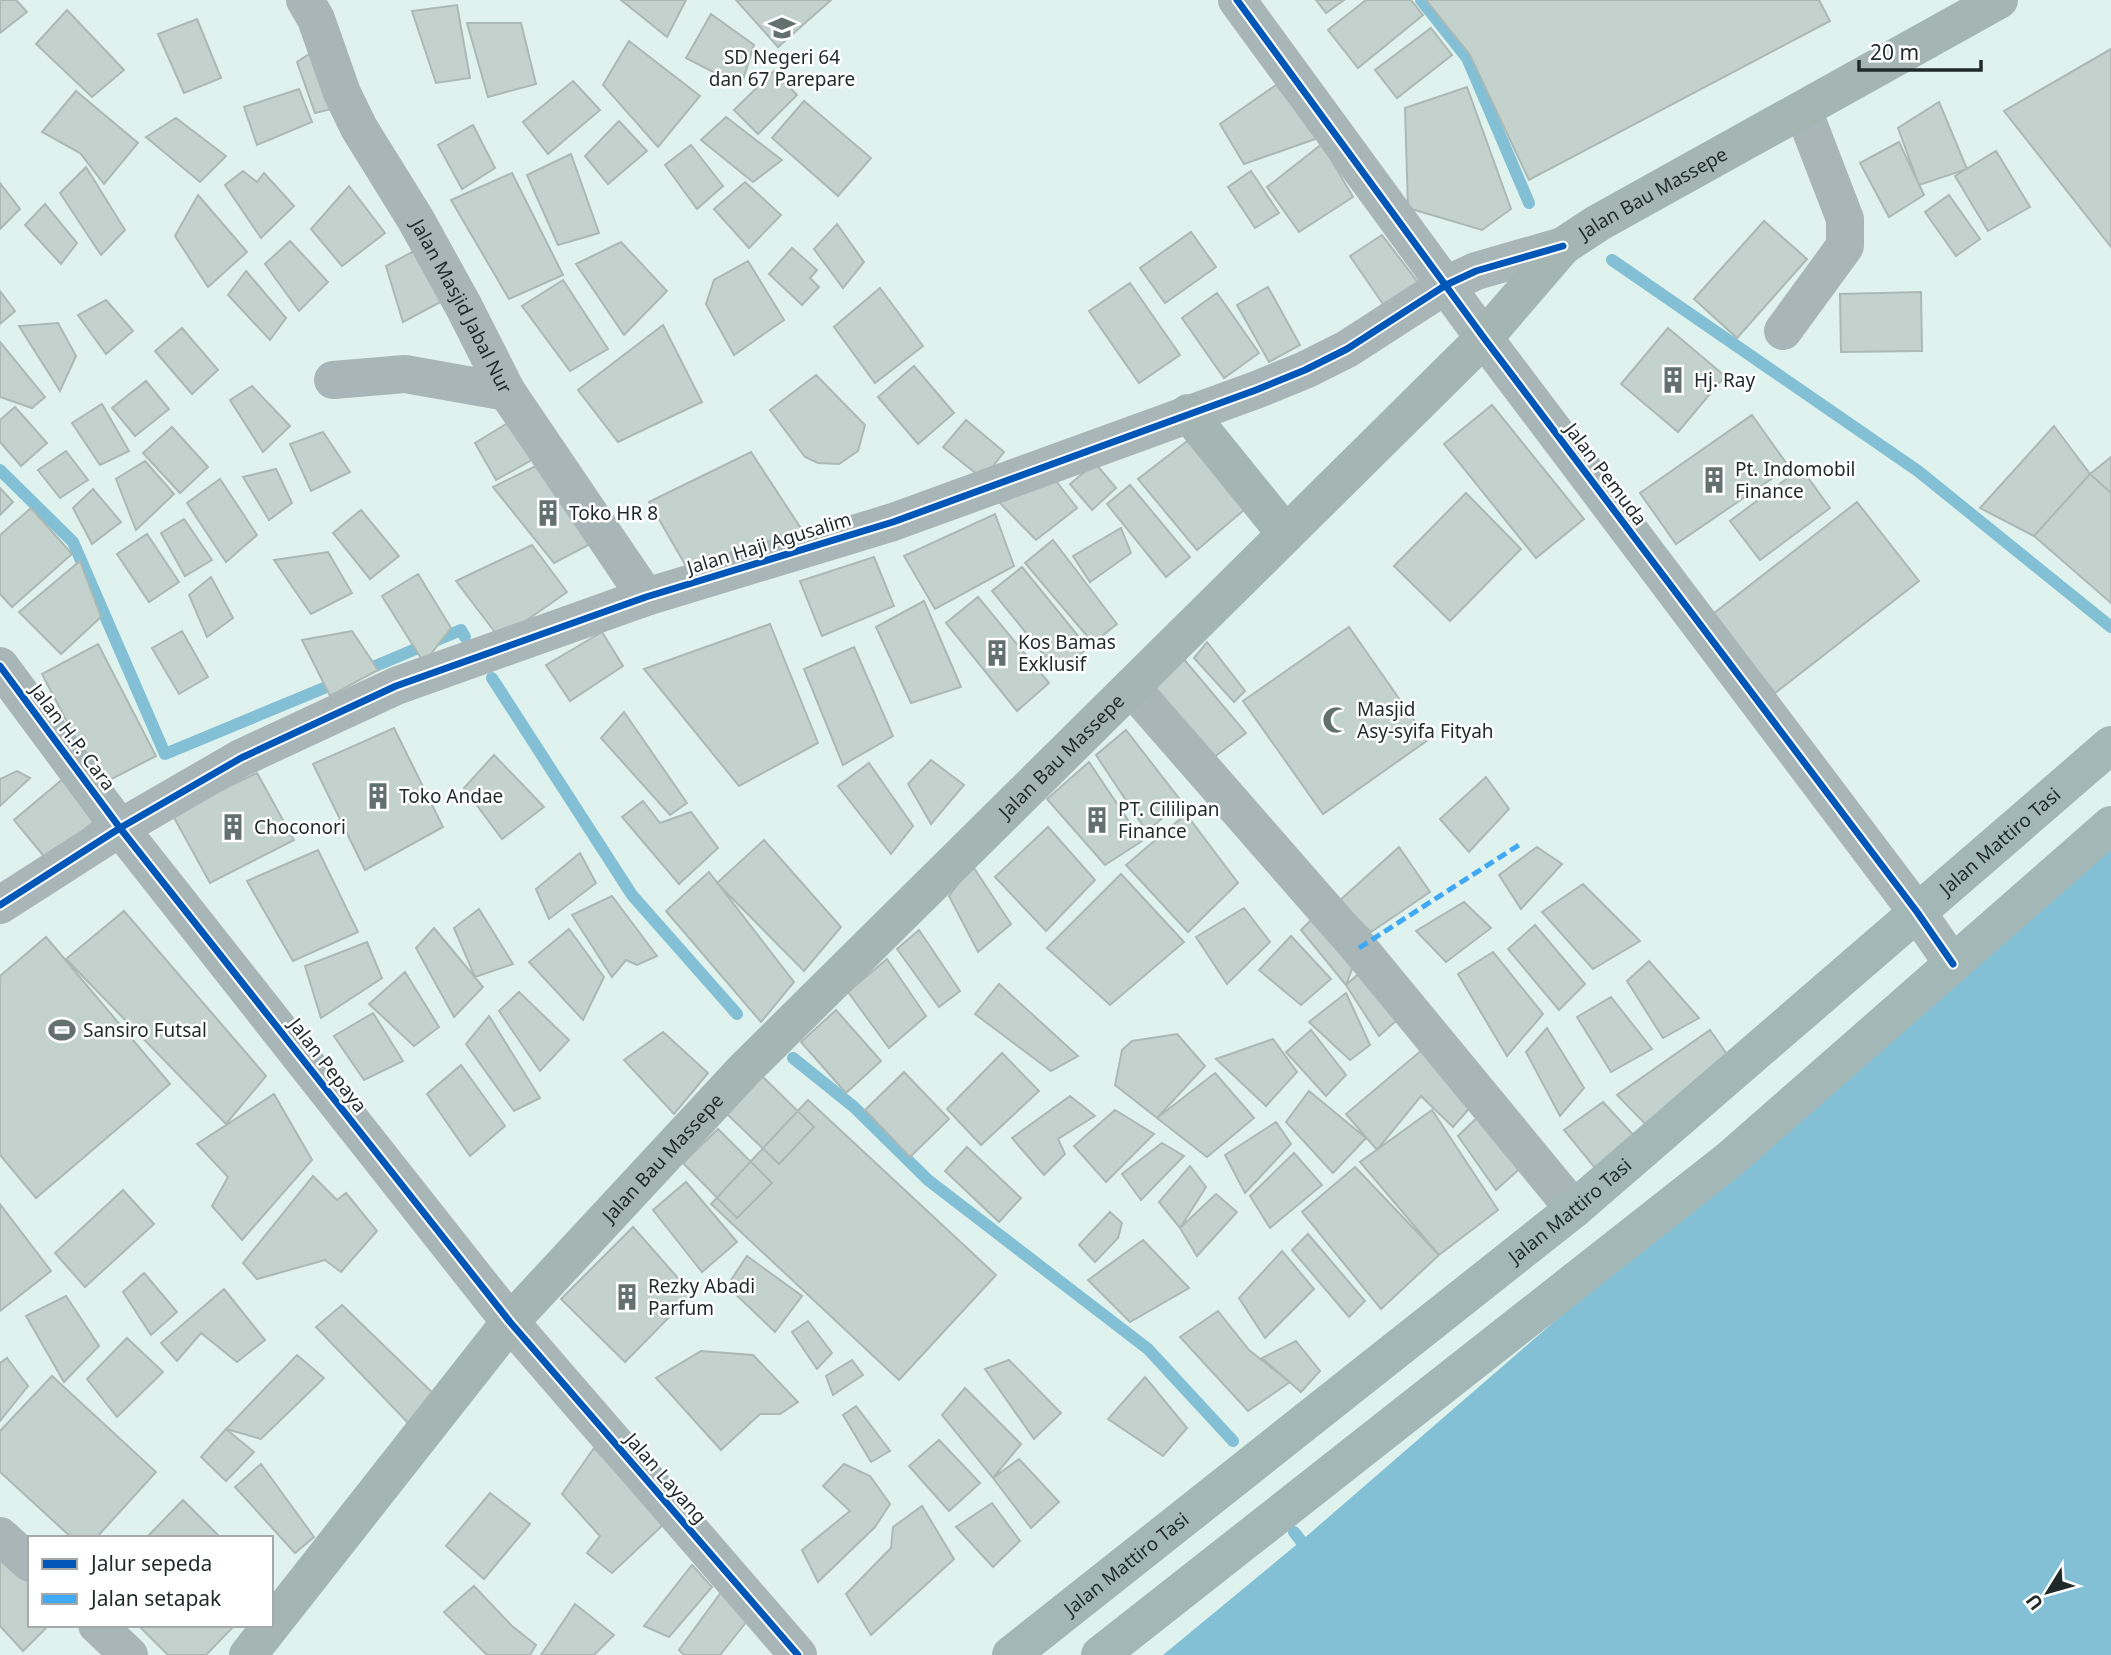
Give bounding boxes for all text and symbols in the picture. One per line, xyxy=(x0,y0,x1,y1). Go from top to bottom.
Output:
school or university icon: SD Negeri 64 dan 67 Parepare xyxy=(767,13,797,43)
scale bar xyxy=(1859,28,1982,72)
text: 20 m xyxy=(1870,38,1919,66)
place label: SD Negeri 64 dan 67 Parepare xyxy=(709,44,855,92)
street label: Jalan Bau Massepe xyxy=(1571,141,1732,247)
street label: Jalan Masjid Jabal Nur xyxy=(404,212,519,398)
building icon: Hj. Ray xyxy=(1658,365,1688,395)
place label: Hj. Ray xyxy=(1694,367,1755,393)
street label: Jalan Pemuda xyxy=(1558,416,1653,531)
place label: Pt. Indomobil Finance xyxy=(1735,456,1856,504)
building icon: Pt. Indomobil Finance xyxy=(1699,465,1729,495)
building icon: Toko HR 8 xyxy=(533,498,563,528)
place label: Toko HR 8 xyxy=(569,500,658,526)
street label: Jalan Haji Agusalim xyxy=(682,506,854,581)
place label: Kos Bamas Exklusif xyxy=(1018,629,1116,677)
building icon: Kos Bamas Exklusif xyxy=(982,638,1012,668)
street label: Jalan H.P. Cara xyxy=(23,677,122,796)
street label: Jalan Bau Massepe xyxy=(991,688,1130,825)
place label: Masjid Asy-syifa Fityah xyxy=(1357,696,1494,744)
mosque icon: Masjid Asy-syifa Fityah xyxy=(1321,705,1351,735)
building icon: Toko Andae xyxy=(363,781,393,811)
street label: Jalan Mattiro Tasi xyxy=(1932,781,2066,902)
place label: Toko Andae xyxy=(399,783,503,809)
place label: PT. Cililipan Finance xyxy=(1118,796,1220,844)
building icon: PT. Cililipan Finance xyxy=(1082,805,1112,835)
building icon: Choconori xyxy=(218,812,248,842)
place label: Choconori xyxy=(254,814,346,840)
street label: Jalan Pepaya xyxy=(282,1011,373,1118)
sports icon: Sansiro Futsal xyxy=(47,1015,77,1045)
place label: Sansiro Futsal xyxy=(83,1017,207,1043)
street label: Jalan Bau Massepe xyxy=(595,1088,729,1229)
street label: Jalan Mattiro Tasi xyxy=(1501,1152,1637,1270)
place label: Rezky Abadi Parfum xyxy=(648,1273,755,1321)
building icon: Rezky Abadi Parfum xyxy=(612,1282,642,1312)
street label: Jalan Layang xyxy=(618,1426,713,1529)
street label: Jalan Mattiro Tasi xyxy=(1057,1506,1194,1622)
legend xyxy=(28,1536,273,1627)
text: Jalur sepeda xyxy=(89,1549,212,1577)
north arrow xyxy=(2013,1557,2083,1627)
text: Jalan setapak xyxy=(89,1584,222,1612)
text: U xyxy=(2020,1589,2049,1616)

